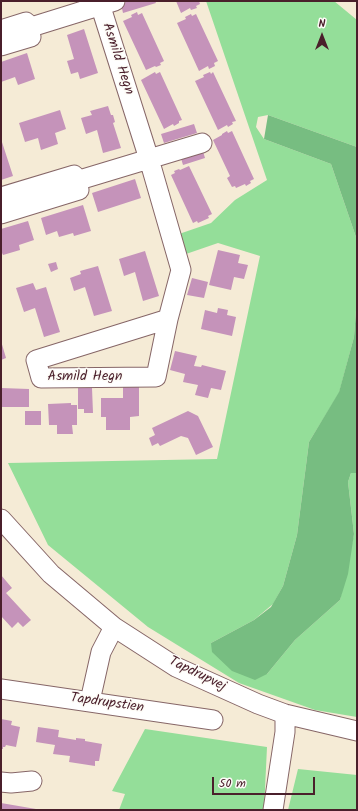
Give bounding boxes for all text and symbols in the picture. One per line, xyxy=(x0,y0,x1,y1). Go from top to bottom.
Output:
text: N xyxy=(319,15,325,33)
north arrow xyxy=(302,16,342,56)
street label: Asmild Hegn xyxy=(97,21,137,97)
street label: Asmild Hegn xyxy=(48,370,122,386)
street label: Tapdrupvej xyxy=(166,654,228,696)
street label: Tapdrupstien xyxy=(69,691,145,717)
scale bar xyxy=(214,769,317,795)
text: 50 m xyxy=(219,774,246,793)

